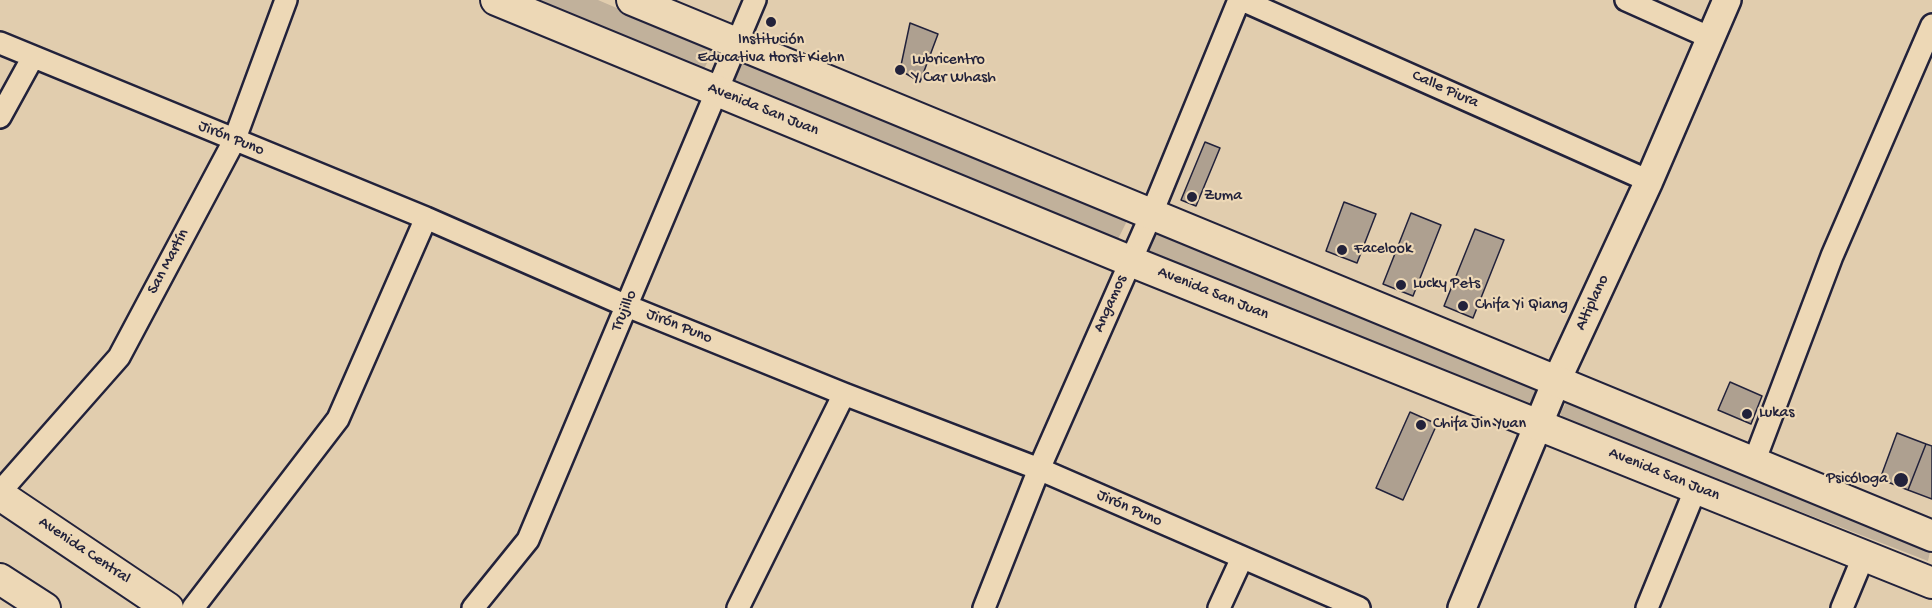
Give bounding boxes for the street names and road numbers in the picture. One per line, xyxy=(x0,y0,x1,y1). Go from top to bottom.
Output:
street label: Calle Piura xyxy=(1409,67,1481,113)
street label: Avenida San Juan xyxy=(705,79,821,141)
street label: Jirón Puno xyxy=(195,117,267,161)
street label: San Martín xyxy=(144,226,194,298)
street label: Avenida San Juan xyxy=(1155,263,1271,325)
street label: Angamos xyxy=(1090,272,1132,336)
street label: Altiplano xyxy=(1572,272,1614,334)
street label: Trujillo xyxy=(608,288,642,334)
street label: Jirón Puno xyxy=(643,305,715,349)
street label: Avenida San Juan xyxy=(1606,444,1722,506)
street label: Jirón Puno xyxy=(1093,486,1165,532)
street label: Avenida Central xyxy=(34,513,134,589)

